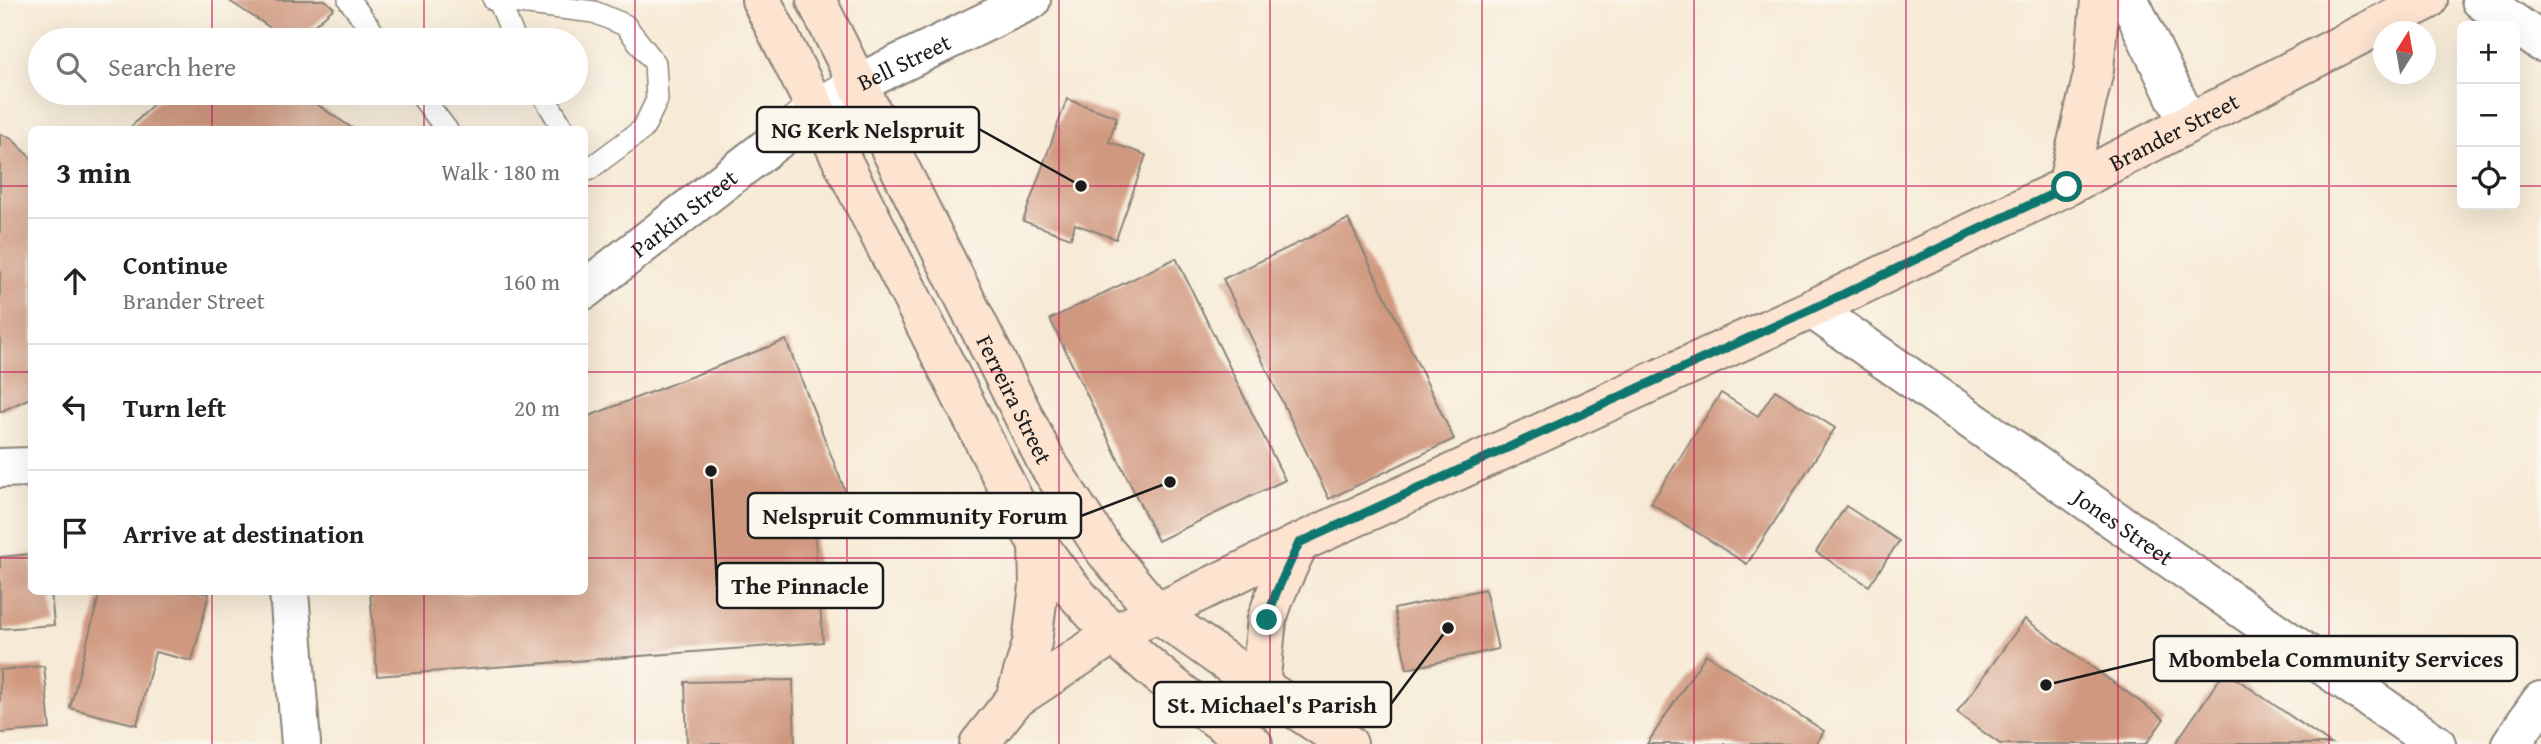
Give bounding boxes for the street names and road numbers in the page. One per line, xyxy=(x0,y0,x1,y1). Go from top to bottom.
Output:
street label: Bell Street xyxy=(851,25,956,98)
street label: Brander Street xyxy=(2103,84,2244,178)
street label: Parkin Street xyxy=(623,161,744,265)
street label: Ferreira Street xyxy=(969,329,1061,469)
street label: Jones Street xyxy=(2065,478,2180,573)

